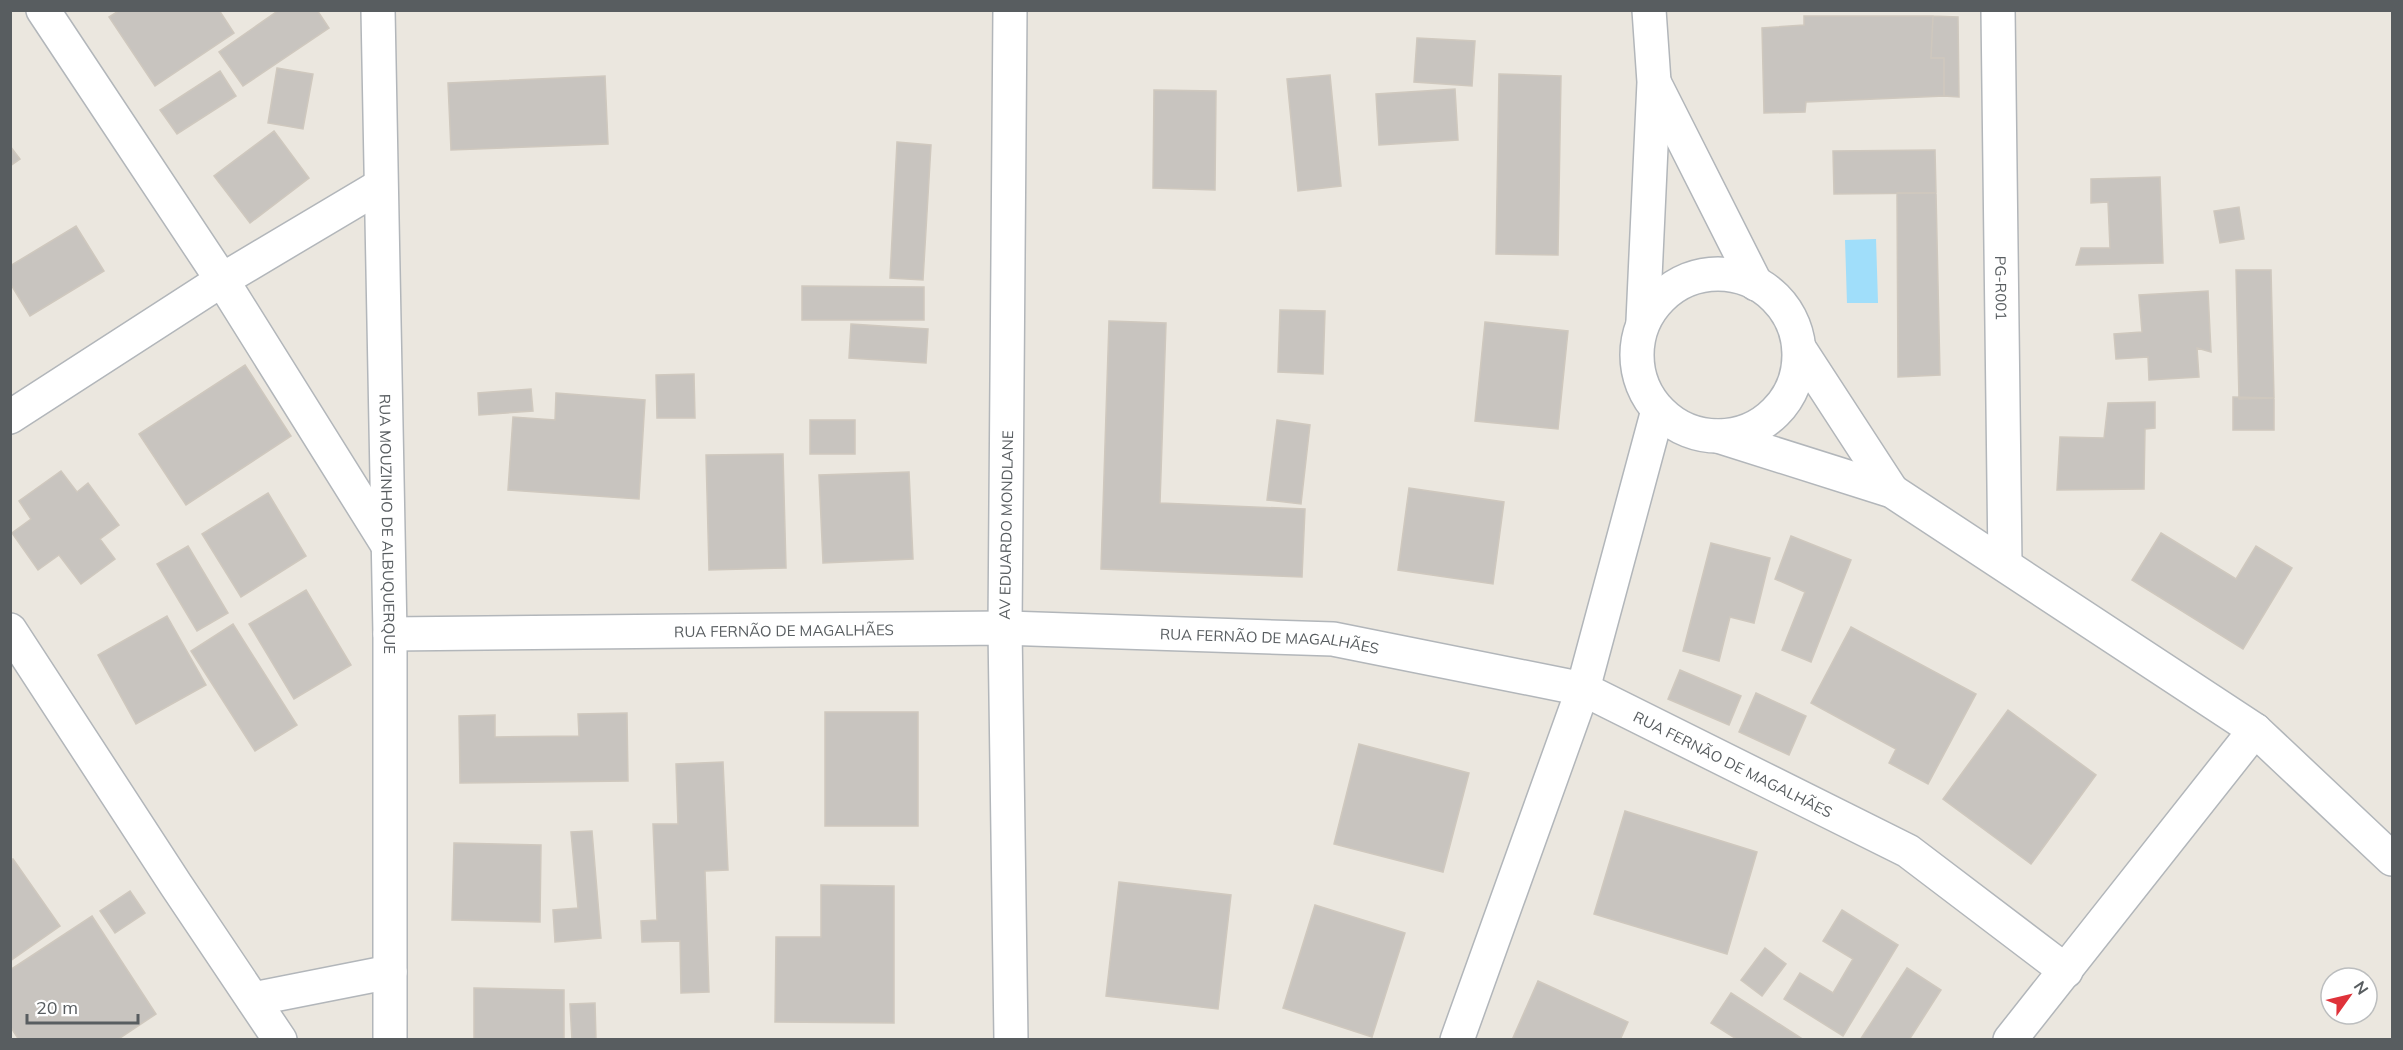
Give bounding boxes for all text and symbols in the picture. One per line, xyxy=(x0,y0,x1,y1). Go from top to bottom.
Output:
street label: PG-R001 xyxy=(1992,256,2011,320)
street label: RUA MOUZINHO DE ALBUQUERQUE xyxy=(376,394,400,654)
street label: AV EDUARDO MONDLANE xyxy=(995,430,1017,620)
street label: RUA FERNÃO DE MAGALHÃES xyxy=(674,620,894,641)
street label: RUA FERNÃO DE MAGALHÃES xyxy=(1160,624,1381,657)
street label: RUA FERNÃO DE MAGALHÃES xyxy=(1631,706,1836,821)
north arrow xyxy=(2319,966,2379,1026)
text: N xyxy=(2350,977,2373,998)
scale bar xyxy=(27,987,138,1025)
text: 20 m xyxy=(36,996,78,1019)

